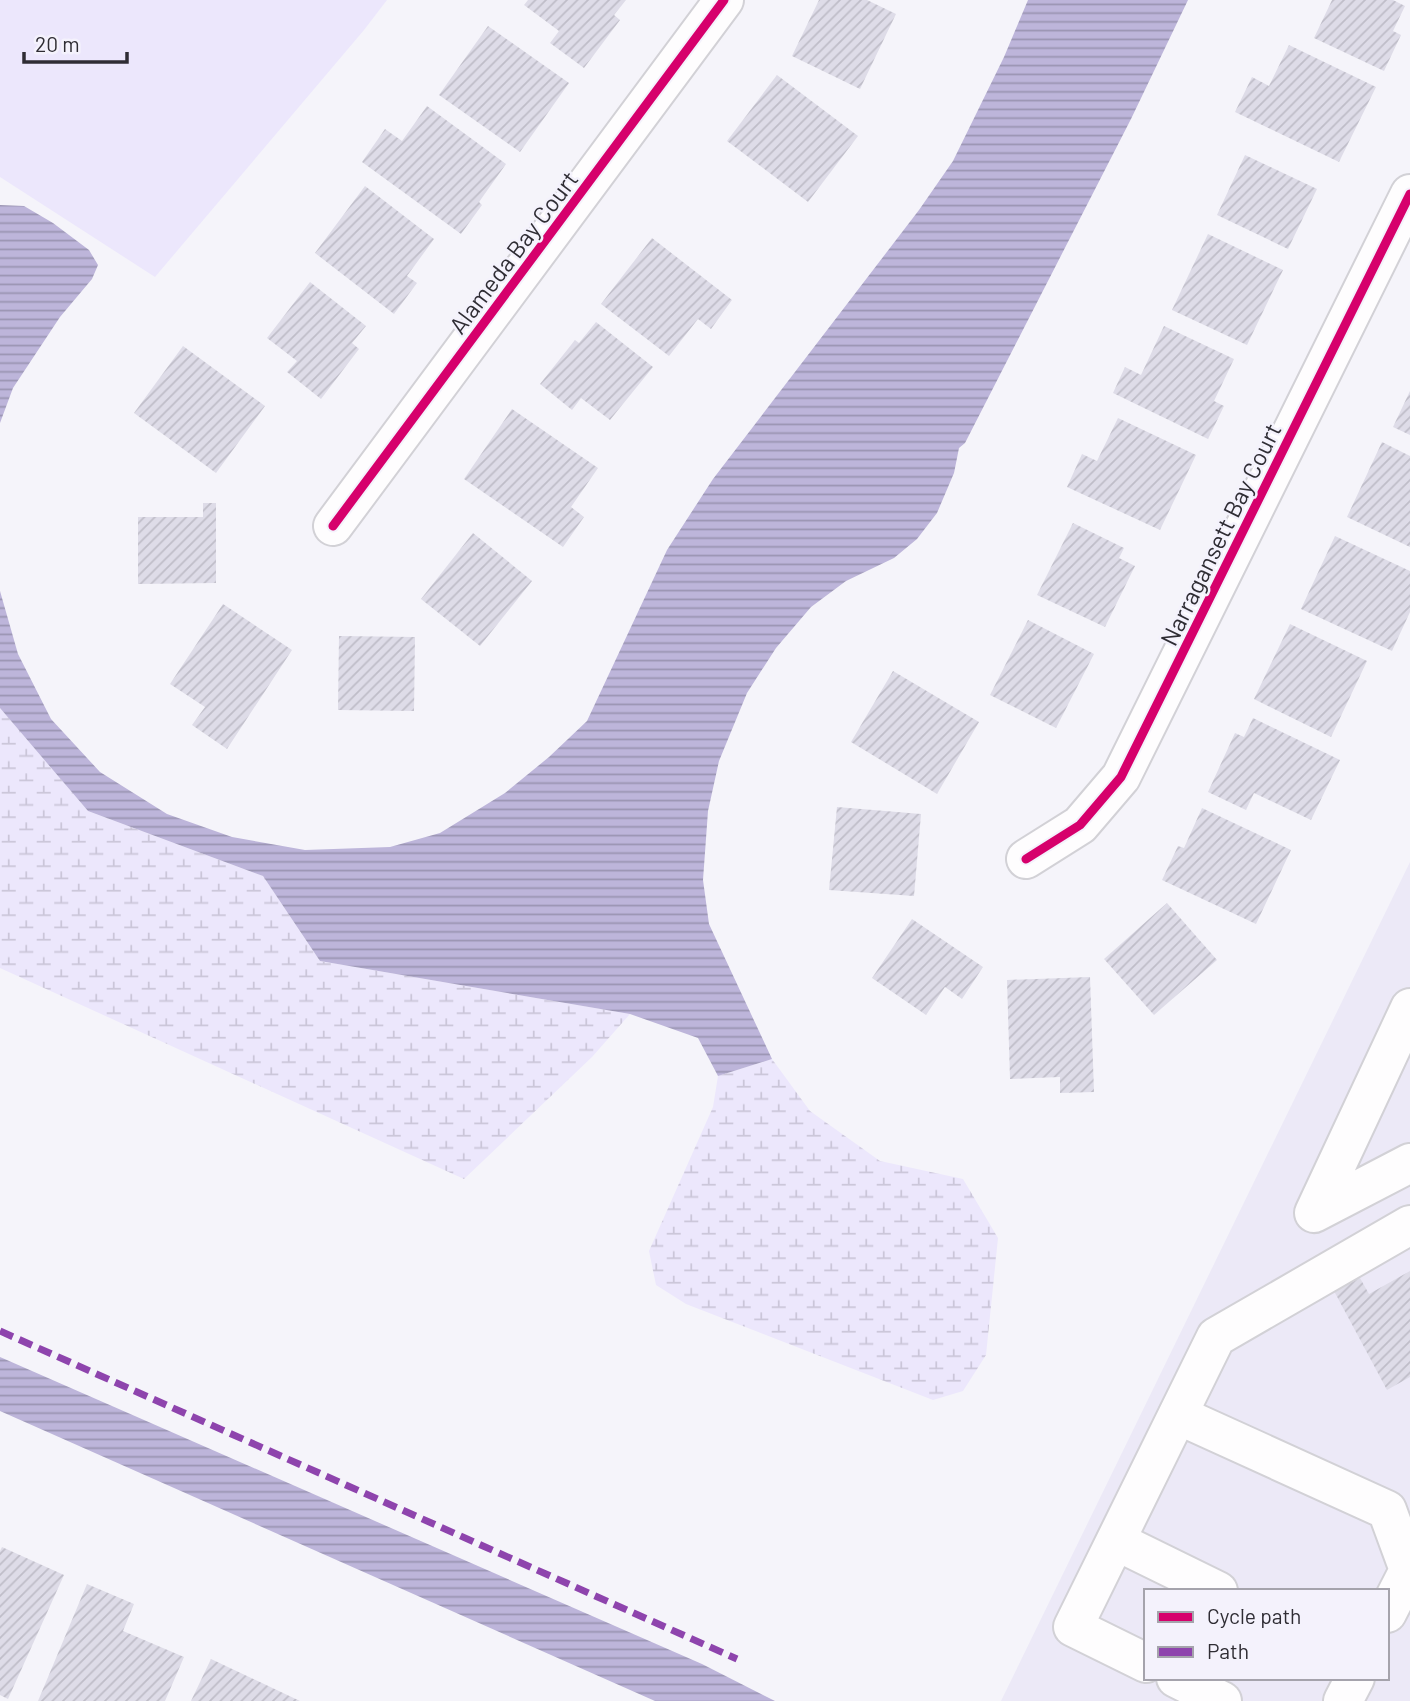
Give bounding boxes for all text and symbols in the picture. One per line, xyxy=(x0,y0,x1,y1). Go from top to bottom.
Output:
scale bar xyxy=(24,21,128,65)
text: 20 m xyxy=(35,31,80,56)
street label: Alameda Bay Court xyxy=(442,165,584,339)
street label: Narragansett Bay Court xyxy=(1154,418,1286,650)
legend xyxy=(1144,1589,1389,1680)
text: Cycle path xyxy=(1207,1603,1301,1628)
text: Path xyxy=(1207,1638,1249,1663)

